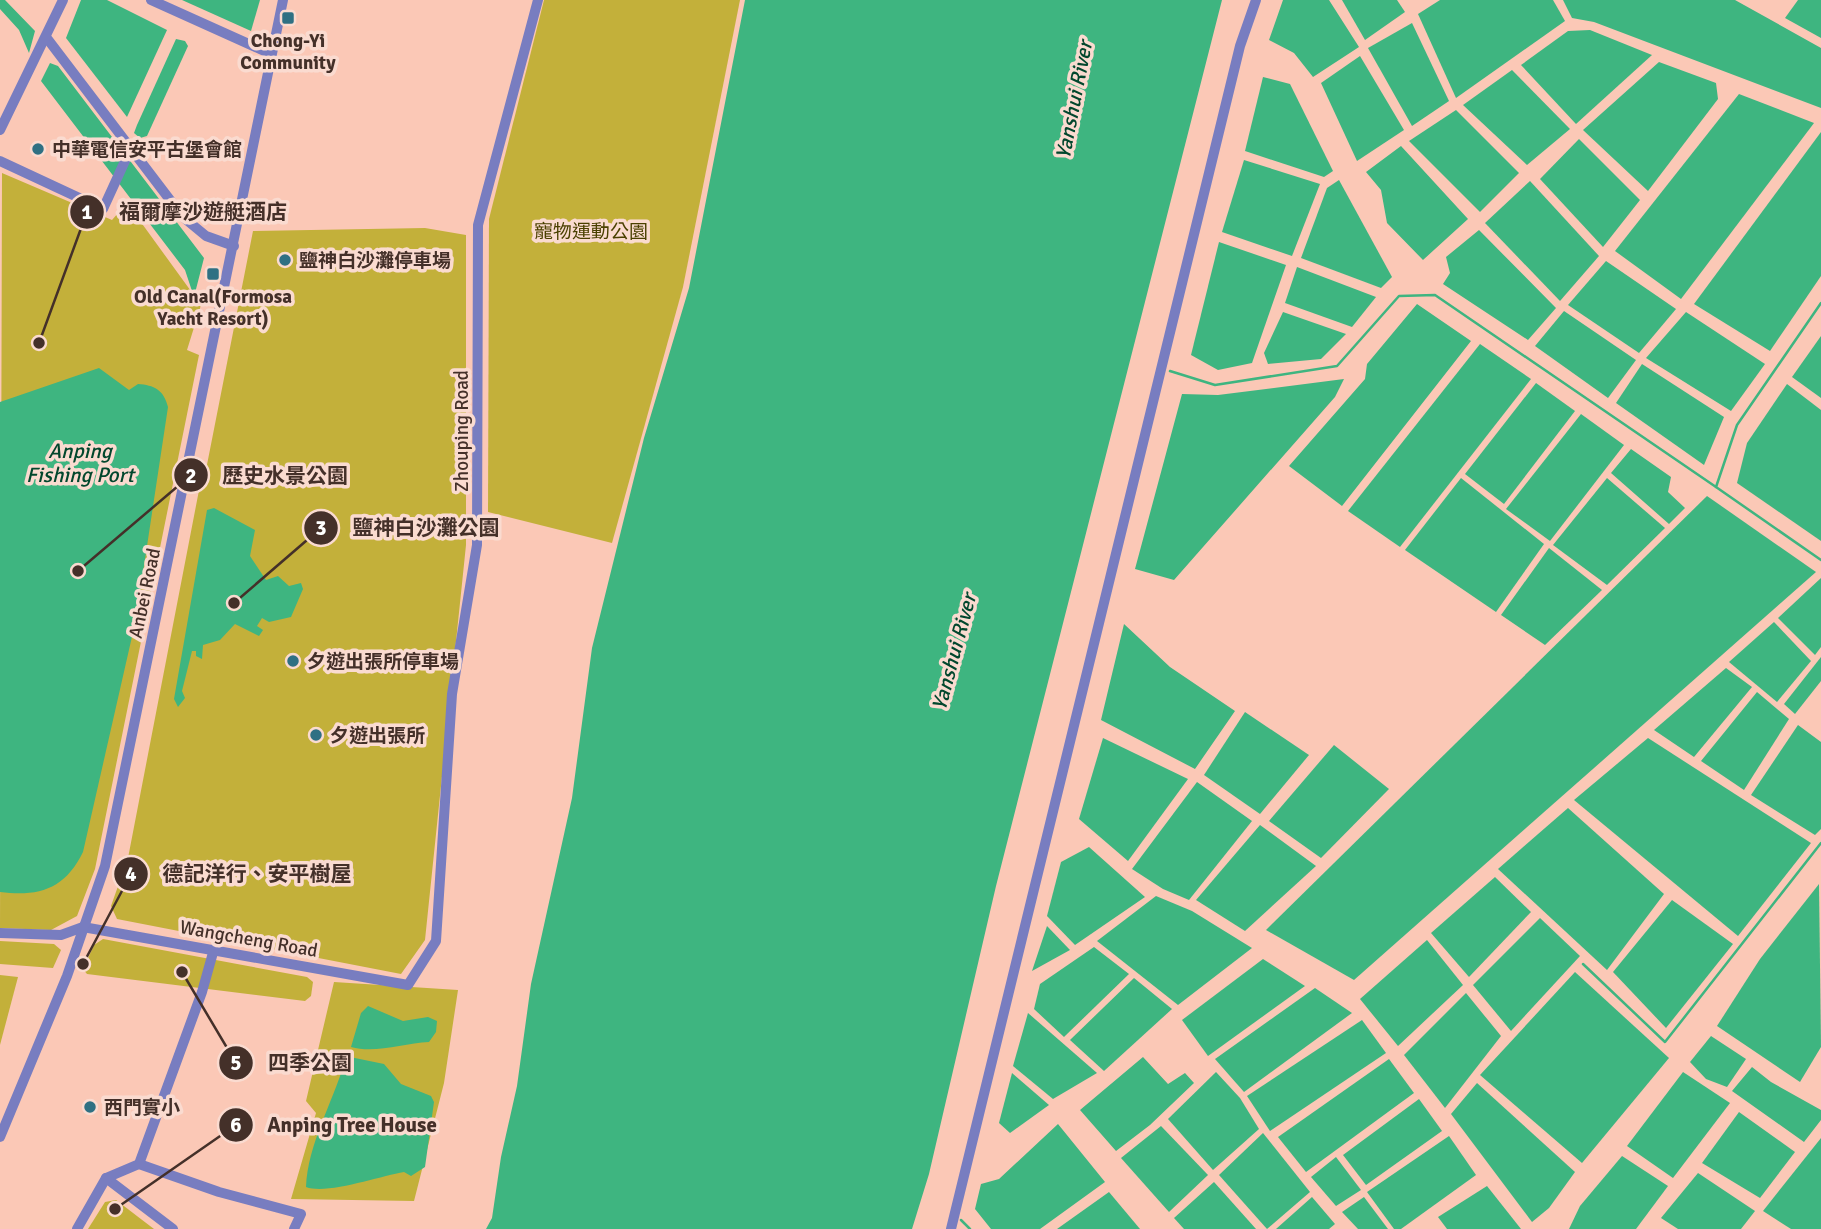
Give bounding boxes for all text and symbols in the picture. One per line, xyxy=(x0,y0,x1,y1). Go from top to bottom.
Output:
marker: Chong-Yi Community xyxy=(280,10,296,26)
place label: Chong-Yi Community xyxy=(240,29,336,75)
water label: Yanshui River xyxy=(1050,36,1099,161)
place label: 中華電信安平古堡會館 xyxy=(52,138,242,162)
marker: 中華電信安平古堡會館 xyxy=(30,141,46,157)
callout: 福爾摩沙遊艇酒店 xyxy=(70,191,301,233)
text: 1 xyxy=(81,199,93,225)
text: 福爾摩沙遊艇酒店 xyxy=(119,199,287,225)
park label: 寵物運動公園 xyxy=(534,220,648,244)
place label: 鹽神白沙灘停車場 xyxy=(299,249,451,273)
marker: 鹽神白沙灘停車場 xyxy=(277,252,293,268)
marker: Old Canal(Formosa Yacht Resort) xyxy=(205,266,221,282)
place label: Old Canal(Formosa Yacht Resort) xyxy=(134,285,292,331)
street label: Zhouping Road xyxy=(450,370,474,492)
water label: Anping Fishing Port xyxy=(26,438,137,488)
callout: 歷史水景公園 xyxy=(173,454,362,496)
text: 2 xyxy=(185,463,197,489)
text: 歷史水景公園 xyxy=(222,463,348,489)
callout: 鹽神白沙灘公園 xyxy=(303,507,513,549)
text: 3 xyxy=(315,515,327,541)
text: 鹽神白沙灘公園 xyxy=(353,515,500,541)
street label: Anbei Road xyxy=(124,546,166,640)
water label: Yanshui River xyxy=(926,588,983,713)
place label: 夕遊出張所停車場 xyxy=(307,650,459,674)
marker: 夕遊出張所停車場 xyxy=(285,653,301,669)
place label: 夕遊出張所 xyxy=(330,724,425,748)
marker: 夕遊出張所 xyxy=(308,727,324,743)
callout: 德記洋行、安平樹屋 xyxy=(114,853,366,895)
text: 4 xyxy=(125,861,137,887)
text: 德記洋行、安平樹屋 xyxy=(163,861,352,887)
street label: Wangcheng Road xyxy=(178,915,320,963)
callout: 四季公園 xyxy=(219,1042,366,1084)
text: 5 xyxy=(230,1050,242,1076)
text: 四季公園 xyxy=(268,1050,352,1076)
place label: 西門實小 xyxy=(104,1096,180,1120)
marker: 西門實小 xyxy=(82,1099,98,1115)
callout: Anping Tree House xyxy=(218,1104,451,1146)
text: 6 xyxy=(230,1112,242,1138)
text: Anping Tree House xyxy=(267,1112,437,1138)

